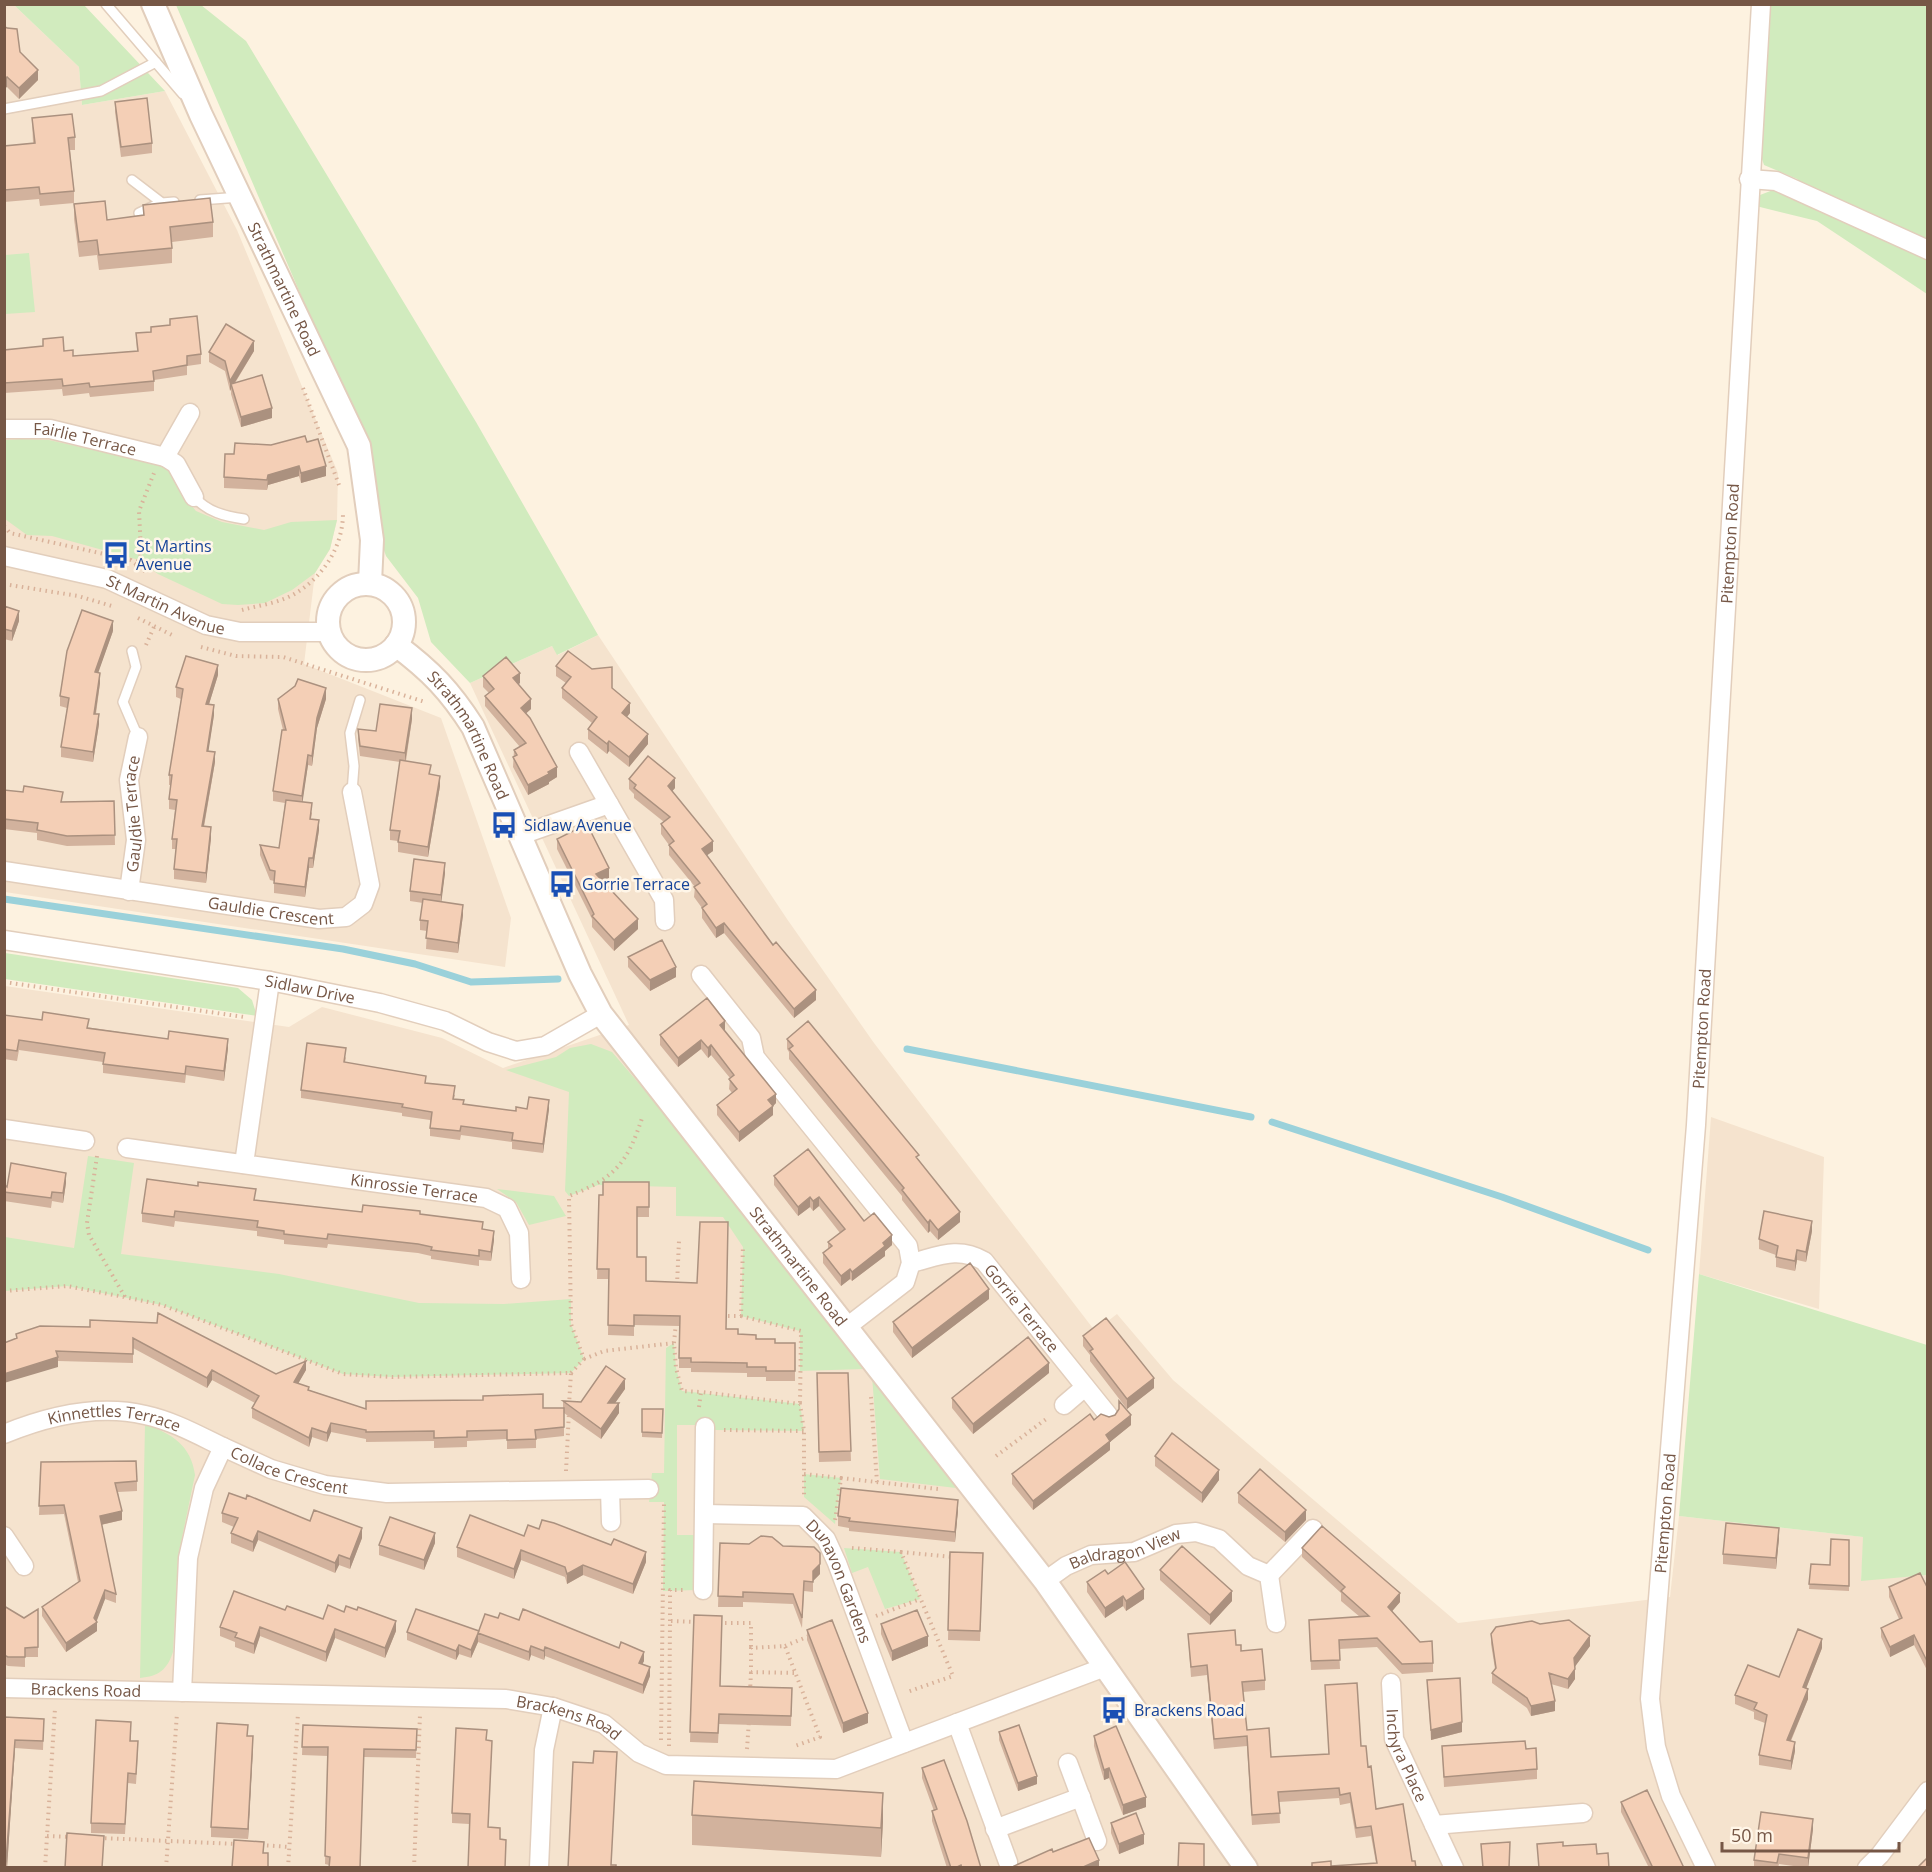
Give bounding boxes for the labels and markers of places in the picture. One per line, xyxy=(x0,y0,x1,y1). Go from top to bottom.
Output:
place label: St Martins Avenue xyxy=(136,535,212,575)
bus stop icon: St Martins Avenue xyxy=(101,540,131,570)
bus stop icon: Sidlaw Avenue xyxy=(489,810,519,840)
place label: Sidlaw Avenue xyxy=(524,814,632,836)
bus stop icon: Gorrie Terrace xyxy=(547,869,577,899)
place label: Gorrie Terrace xyxy=(582,873,690,895)
bus stop icon: Brackens Road xyxy=(1099,1695,1129,1725)
place label: Brackens Road xyxy=(1134,1699,1245,1721)

